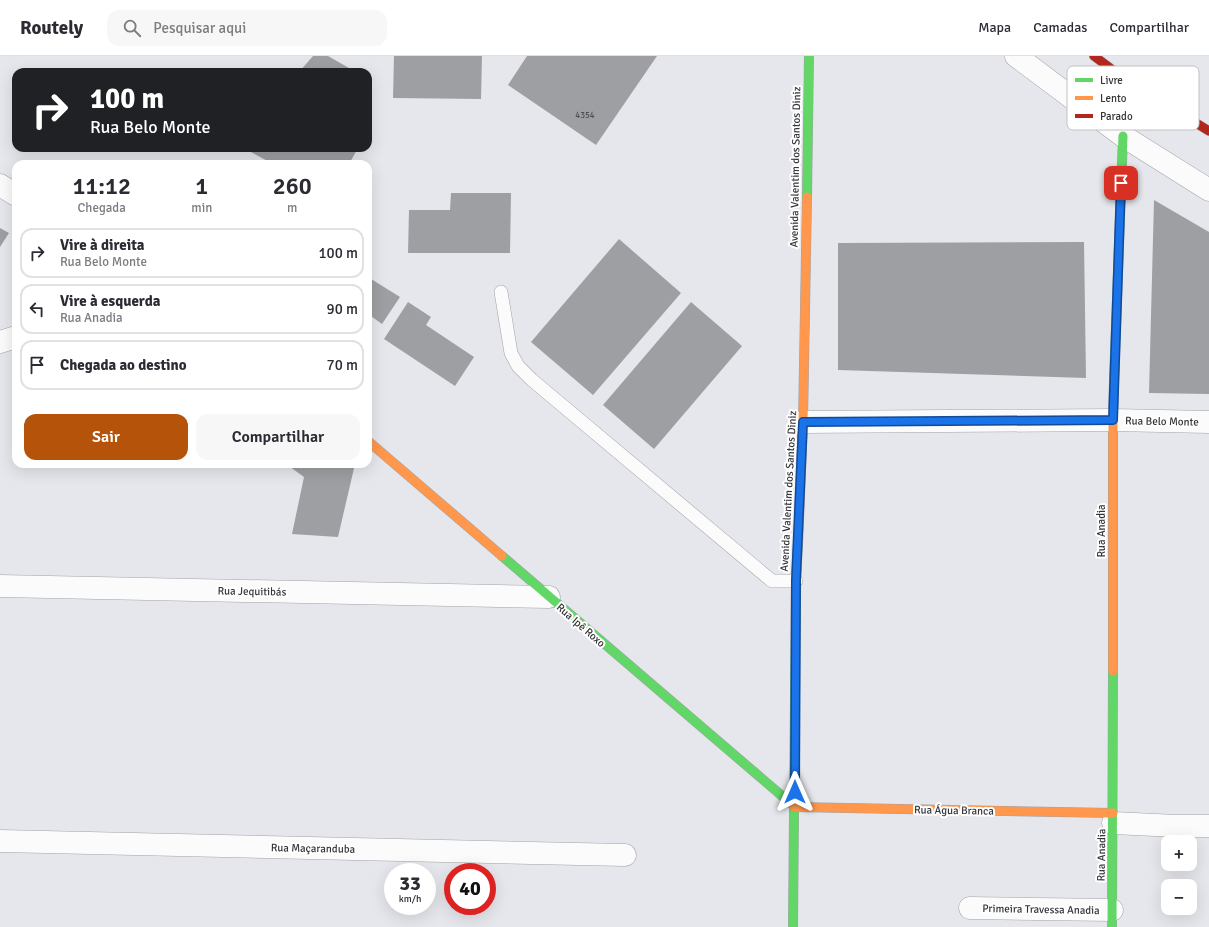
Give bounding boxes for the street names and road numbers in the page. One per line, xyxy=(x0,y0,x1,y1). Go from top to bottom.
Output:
street label: Avenida Valentim dos Santos Diniz xyxy=(788,86,803,248)
street label: Avenida Valentim dos Santos Diniz xyxy=(778,410,799,572)
street label: Rua Belo Monte xyxy=(1125,414,1199,429)
street label: Rua Anadia xyxy=(1095,504,1108,558)
street label: Rua Jequitibás xyxy=(218,584,287,599)
street label: Rua Ipê Roxo xyxy=(554,601,608,650)
street label: Rua Água Branca xyxy=(914,802,994,818)
street label: Rua Anadia xyxy=(1095,828,1108,882)
street label: Rua Maçaranduba xyxy=(271,841,356,856)
street label: Primeira Travessa Anadia xyxy=(982,902,1100,917)

